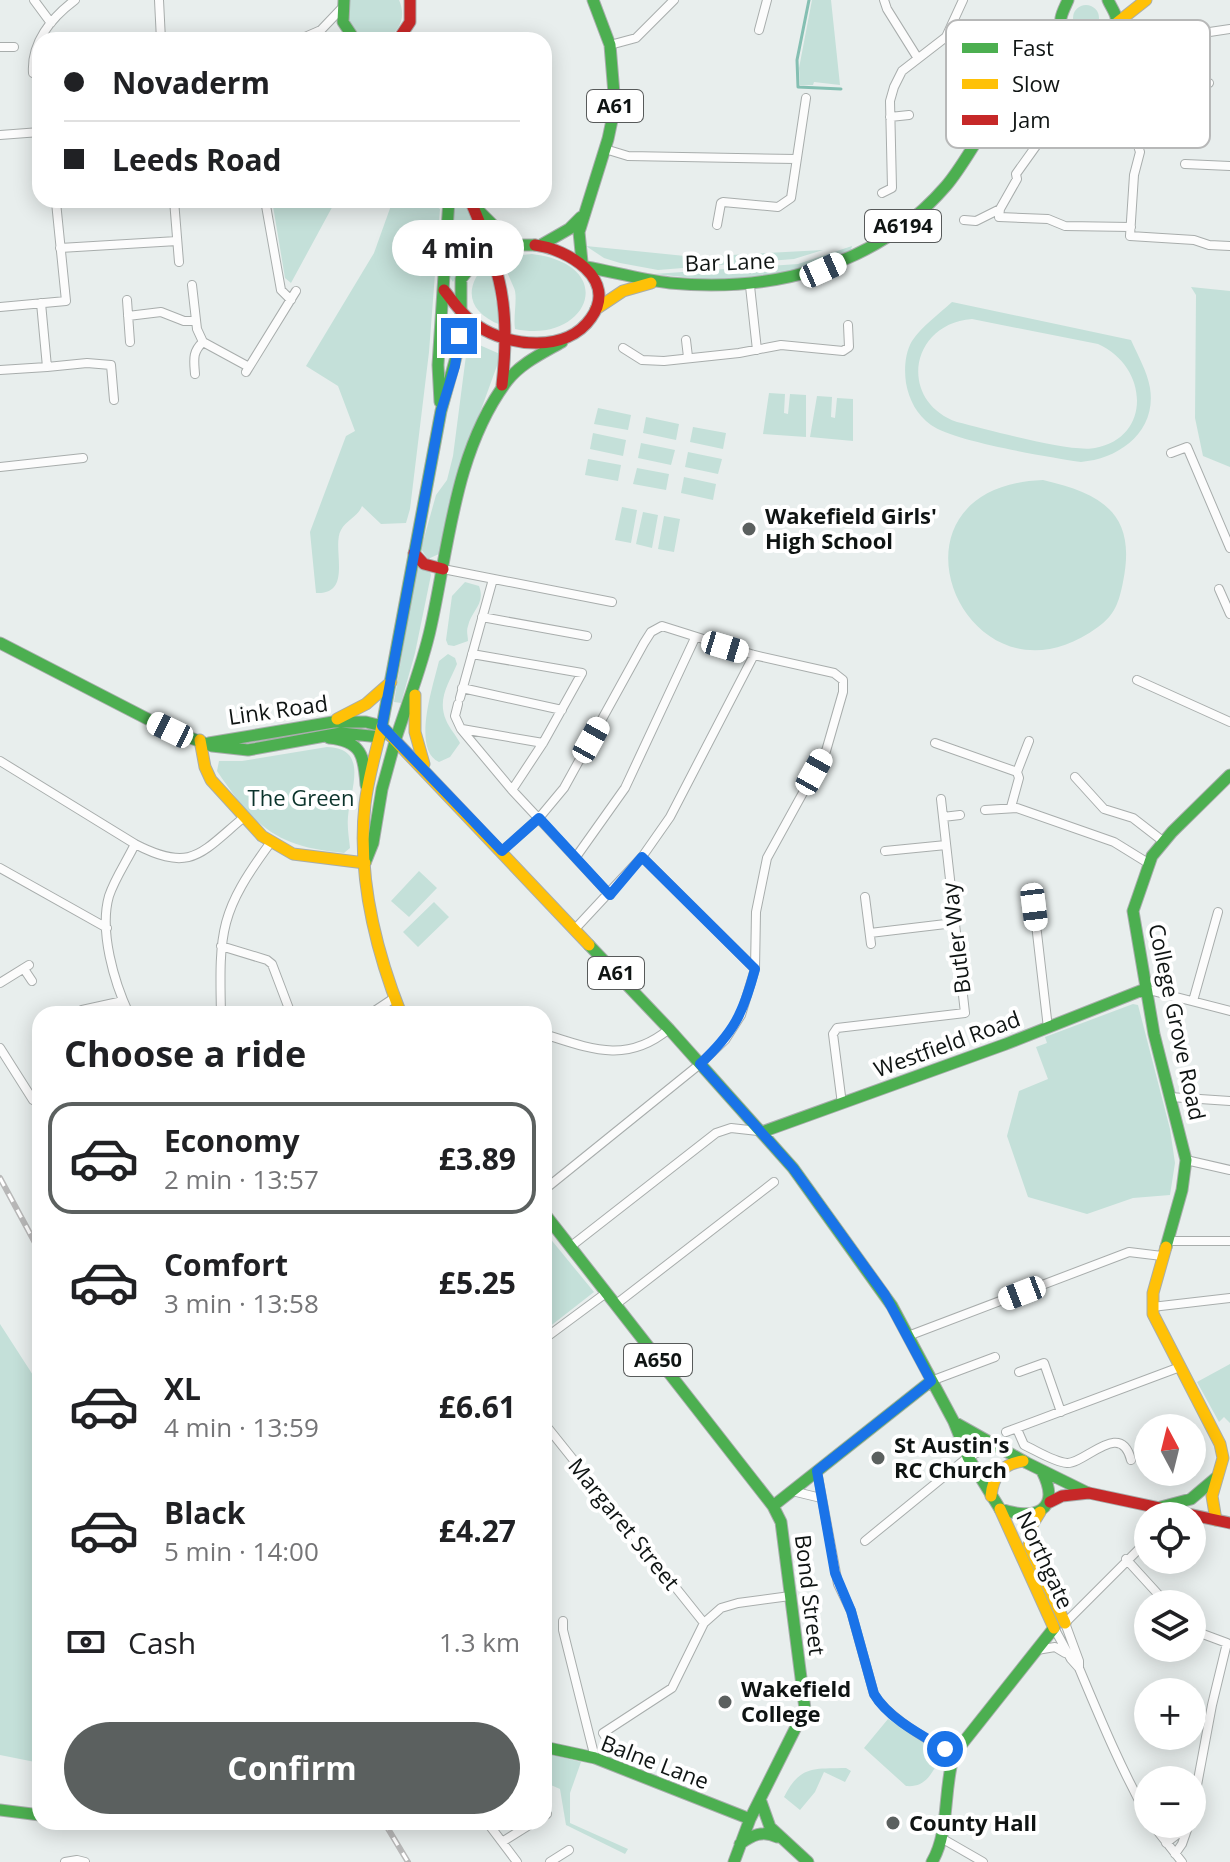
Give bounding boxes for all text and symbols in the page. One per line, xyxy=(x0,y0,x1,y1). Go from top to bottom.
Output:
legend xyxy=(946,20,1210,148)
text: Fast xyxy=(1012,32,1054,62)
text: Novaderm xyxy=(112,62,270,103)
text: Slow xyxy=(1012,68,1060,98)
road number: A61 xyxy=(587,90,643,122)
text: Jam xyxy=(1010,104,1051,134)
text: Leeds Road xyxy=(112,139,282,180)
road number: A6194 xyxy=(865,210,941,242)
callout: 4 min xyxy=(393,220,525,276)
text: 4 min xyxy=(422,230,494,266)
street label: Bar Lane xyxy=(684,244,776,278)
car xyxy=(796,249,850,291)
route end xyxy=(441,318,477,354)
place label: Wakefield Girls' High School xyxy=(765,500,937,555)
marker: Wakefield Girls' High School xyxy=(740,520,758,538)
car xyxy=(699,629,751,665)
street label: Link Road xyxy=(226,687,330,731)
car xyxy=(143,709,197,751)
car xyxy=(569,713,613,767)
car xyxy=(792,745,836,799)
park label: The Green xyxy=(248,782,354,812)
street label: Butler Way xyxy=(933,880,977,995)
car xyxy=(1019,882,1049,932)
street label: College Grove Road xyxy=(1142,921,1213,1123)
road number: A61 xyxy=(588,957,644,989)
street label: Westfield Road xyxy=(869,1003,1024,1083)
text: Choose a ride xyxy=(64,1029,306,1078)
text: Economy xyxy=(164,1120,300,1161)
icon: car xyxy=(68,1122,140,1194)
text: £3.89 xyxy=(439,1138,516,1179)
text: 2 min · 13:57 xyxy=(164,1161,319,1197)
text: Comfort xyxy=(164,1244,288,1285)
icon: car xyxy=(68,1246,140,1318)
text: £5.25 xyxy=(439,1262,516,1303)
car xyxy=(995,1273,1049,1313)
text: 3 min · 13:58 xyxy=(164,1285,319,1321)
road number: A650 xyxy=(624,1344,692,1376)
text: XL xyxy=(164,1368,201,1409)
icon: car xyxy=(68,1370,140,1442)
text: £6.61 xyxy=(439,1386,516,1427)
text: 4 min · 13:59 xyxy=(164,1409,319,1445)
north arrow xyxy=(1134,1414,1206,1486)
map controls xyxy=(1134,1414,1206,1838)
place label: St Austin's RC Church xyxy=(894,1429,1010,1484)
marker: St Austin's RC Church xyxy=(869,1449,887,1467)
street label: Margaret Street xyxy=(562,1451,687,1596)
text: Black xyxy=(164,1492,245,1533)
icon: car xyxy=(68,1494,140,1566)
button: locate xyxy=(1134,1502,1206,1574)
street label: Northgate xyxy=(1010,1506,1082,1613)
text: £4.27 xyxy=(439,1510,516,1551)
text: 5 min · 14:00 xyxy=(164,1533,319,1569)
street label: Bond Street xyxy=(789,1533,833,1657)
button: layers xyxy=(1134,1590,1206,1662)
icon: cash xyxy=(64,1620,108,1664)
text: Cash xyxy=(128,1622,196,1663)
text: 1.3 km xyxy=(439,1624,520,1660)
place label: Wakefield College xyxy=(741,1673,851,1728)
button: + xyxy=(1134,1678,1206,1750)
marker: Wakefield College xyxy=(716,1693,734,1711)
button: Confirm xyxy=(64,1722,520,1814)
street label: Balne Lane xyxy=(597,1727,714,1795)
route start xyxy=(927,1731,963,1767)
button: − xyxy=(1134,1766,1206,1838)
place label: County Hall xyxy=(909,1807,1037,1837)
marker: County Hall xyxy=(884,1814,902,1832)

